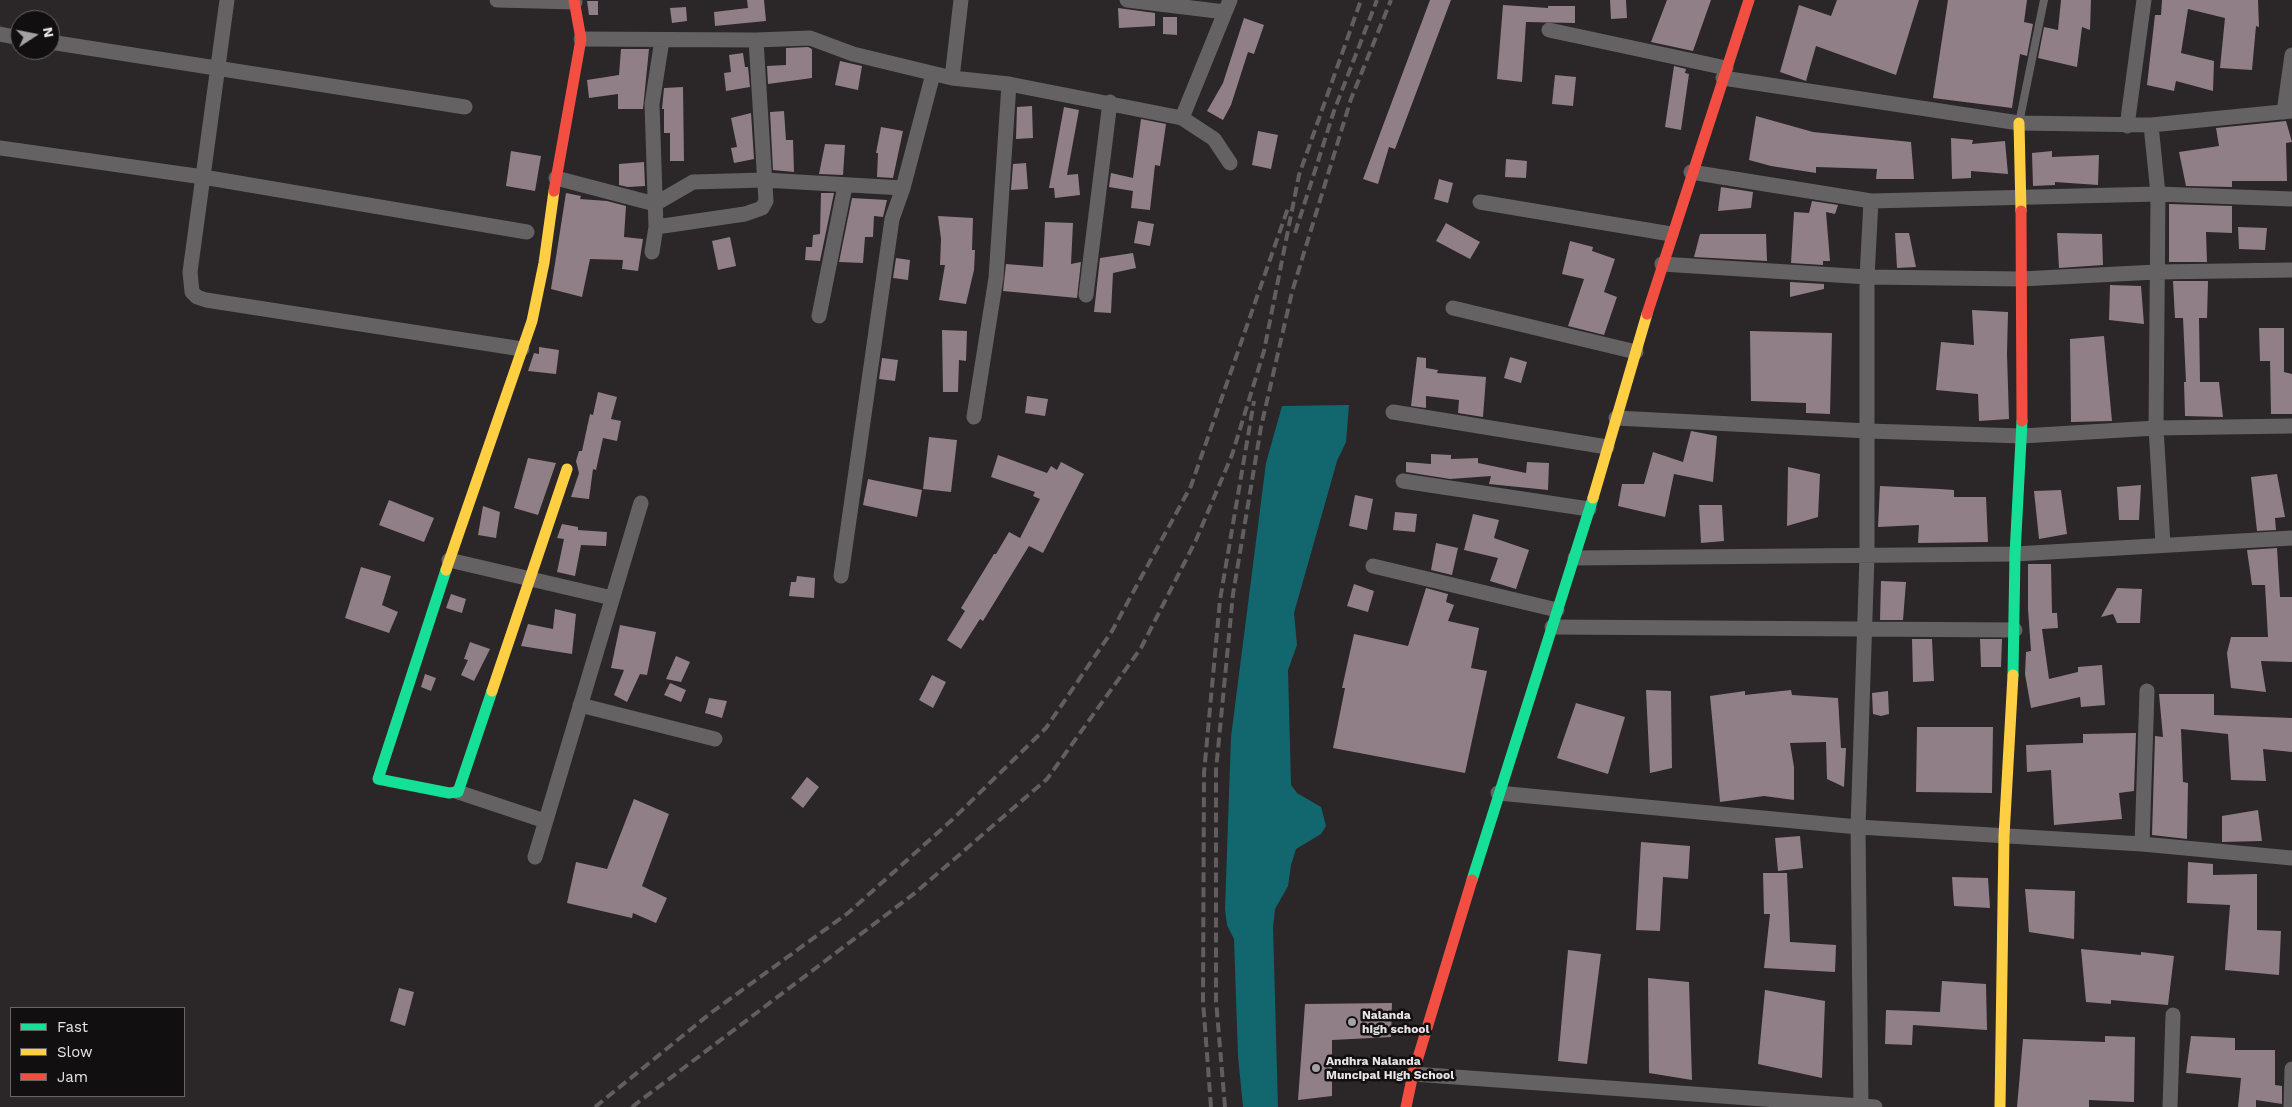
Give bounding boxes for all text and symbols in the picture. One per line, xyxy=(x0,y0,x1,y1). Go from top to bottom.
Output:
north arrow xyxy=(10,10,60,60)
text: N xyxy=(40,26,58,39)
legend xyxy=(10,1007,185,1097)
place label: Nalanda high school xyxy=(1362,1008,1429,1036)
marker: Nalanda high school xyxy=(1346,1016,1358,1028)
text: Fast xyxy=(57,1018,88,1036)
text: Slow xyxy=(57,1043,93,1061)
place label: Andhra Nalanda Muncipal High School xyxy=(1326,1054,1454,1082)
marker: Andhra Nalanda Muncipal High School xyxy=(1310,1062,1322,1074)
text: Jam xyxy=(57,1068,88,1086)

